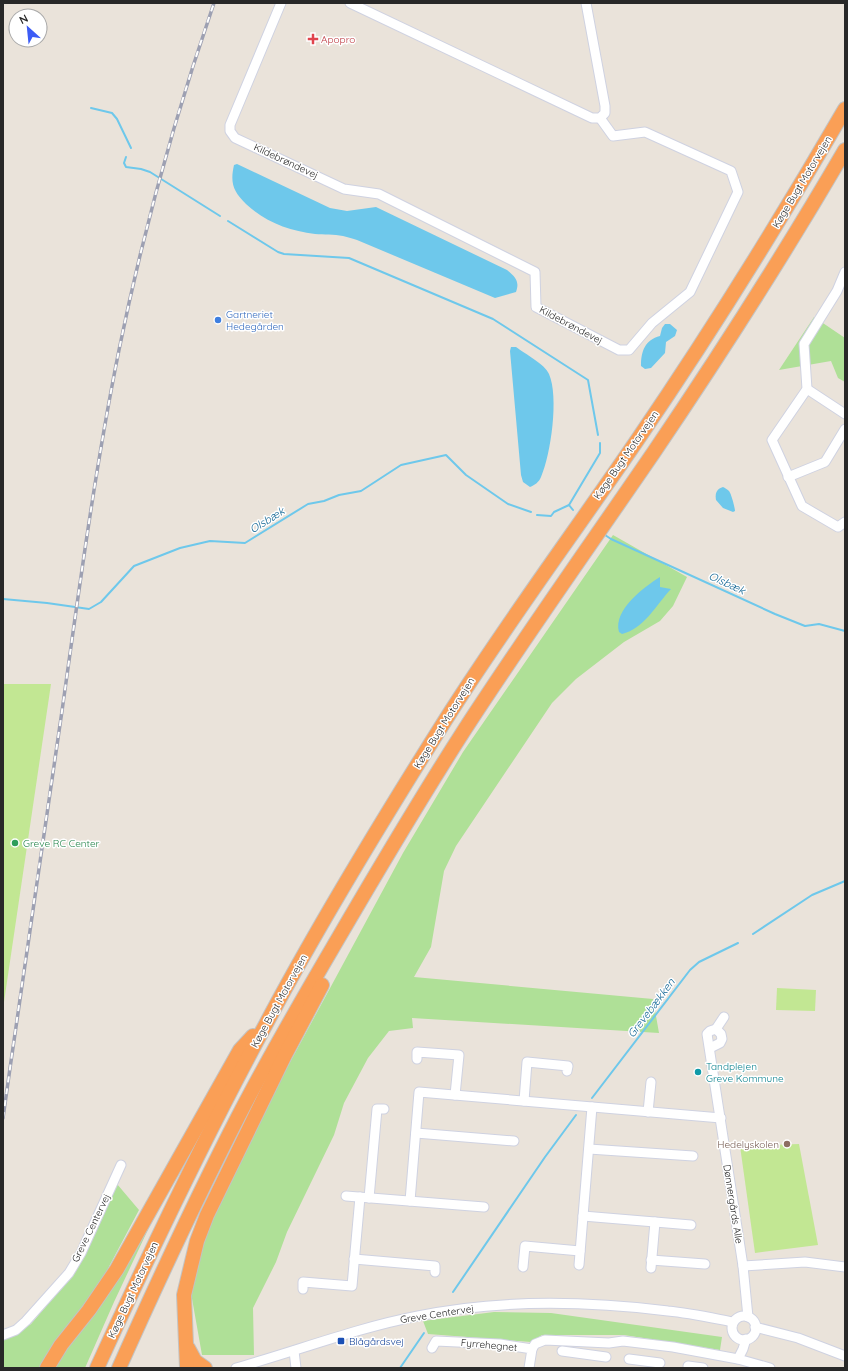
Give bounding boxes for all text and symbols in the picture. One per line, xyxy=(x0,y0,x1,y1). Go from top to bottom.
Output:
north arrow xyxy=(8,8,48,48)
text: N xyxy=(17,11,30,27)
place label: Apopro xyxy=(321,33,355,46)
marker: Apopro xyxy=(308,34,318,44)
street label: Køge Bugt Motorvejen xyxy=(769,134,835,230)
street label: Kildebrøndevej xyxy=(252,140,320,182)
street label: Kildebrøndevej xyxy=(537,303,605,347)
place label: Gartneriet Hedegården xyxy=(226,308,284,333)
marker: Gartneriet Hedegården xyxy=(213,315,223,325)
street label: Køge Bugt Motorvejen xyxy=(591,408,661,502)
water label: Olsbæk xyxy=(247,503,288,536)
water label: Olsbæk xyxy=(707,568,748,598)
street label: Køge Bugt Motorvejen xyxy=(411,675,477,771)
place label: Greve RC Center xyxy=(23,837,100,850)
marker: Greve RC Center xyxy=(10,838,20,848)
street label: Køge Bugt Motorvejen xyxy=(248,952,310,1050)
water label: Grevebækken xyxy=(624,975,678,1040)
place label: Tandplejen Greve Kommune xyxy=(706,1060,784,1085)
marker: Tandplejen Greve Kommune xyxy=(693,1067,703,1077)
place label: Hedelyskolen xyxy=(717,1138,779,1151)
marker: Hedelyskolen xyxy=(782,1139,792,1149)
street label: Dønnergårds Alle xyxy=(720,1163,746,1245)
street label: Greve Centervej xyxy=(69,1192,113,1264)
street label: Køge Bugt Motorvejen xyxy=(105,1240,161,1340)
street label: Greve Centervej xyxy=(399,1302,475,1326)
place label: Blågårdsvej xyxy=(349,1335,404,1348)
marker: Blågårdsvej xyxy=(336,1336,346,1346)
street label: Fyrrehegnet xyxy=(460,1336,518,1354)

